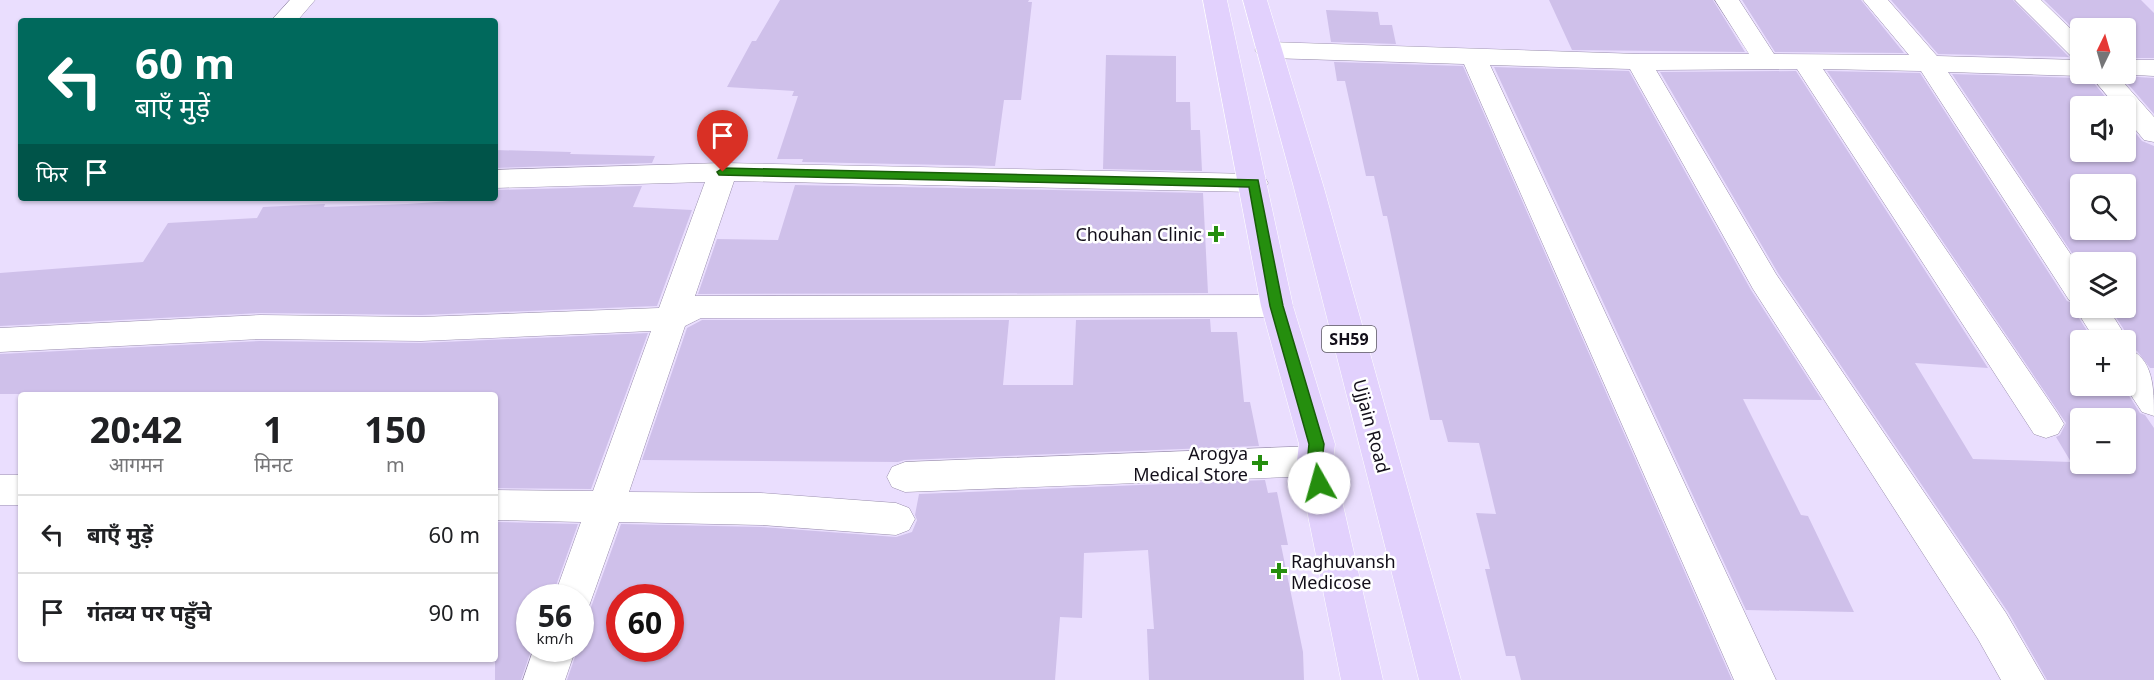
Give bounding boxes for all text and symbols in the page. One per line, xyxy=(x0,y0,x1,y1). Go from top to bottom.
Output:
north arrow xyxy=(2070,18,2136,84)
map controls xyxy=(2070,18,2136,474)
text: 60 m xyxy=(135,34,235,91)
icon: left xyxy=(36,42,114,120)
text: बाएँ मुड़ें xyxy=(135,88,210,125)
button: sound xyxy=(2070,96,2136,162)
pin xyxy=(697,110,748,172)
icon: arrive xyxy=(706,119,739,152)
icon: arrive xyxy=(80,156,113,189)
text: फिर xyxy=(36,158,68,188)
button: search xyxy=(2070,174,2136,240)
place label: Chouhan Clinic xyxy=(1075,222,1202,246)
marker: Chouhan Clinic xyxy=(1207,225,1225,243)
button: layers xyxy=(2070,252,2136,318)
road number: SH59 xyxy=(1322,326,1376,352)
button: + xyxy=(2070,330,2136,396)
street label: Ujjain Road xyxy=(1348,376,1396,476)
text: 20:42 xyxy=(90,405,182,454)
text: 1 xyxy=(263,405,284,454)
text: 150 xyxy=(364,405,426,454)
button: − xyxy=(2070,408,2136,474)
place label: Arogya Medical Store xyxy=(1133,441,1248,486)
text: आगमन xyxy=(109,451,163,478)
text: मिनट xyxy=(254,451,293,478)
text: m xyxy=(386,451,405,478)
position arrow xyxy=(1287,451,1351,515)
marker: Arogya Medical Store xyxy=(1253,456,1267,470)
icon: left xyxy=(36,518,69,551)
text: बाएँ मुड़ें xyxy=(87,519,153,549)
text: 60 m xyxy=(429,519,480,549)
place label: Raghuvansh Medicose xyxy=(1291,549,1396,594)
marker: Raghuvansh Medicose xyxy=(1272,564,1286,578)
speed limit sign: 60 xyxy=(606,584,684,662)
text: 56 xyxy=(538,595,572,636)
icon: arrive xyxy=(36,596,69,629)
text: गंतव्य पर पहुँचे xyxy=(87,597,212,627)
text: 90 m xyxy=(429,597,480,627)
text: km/h xyxy=(537,628,573,648)

